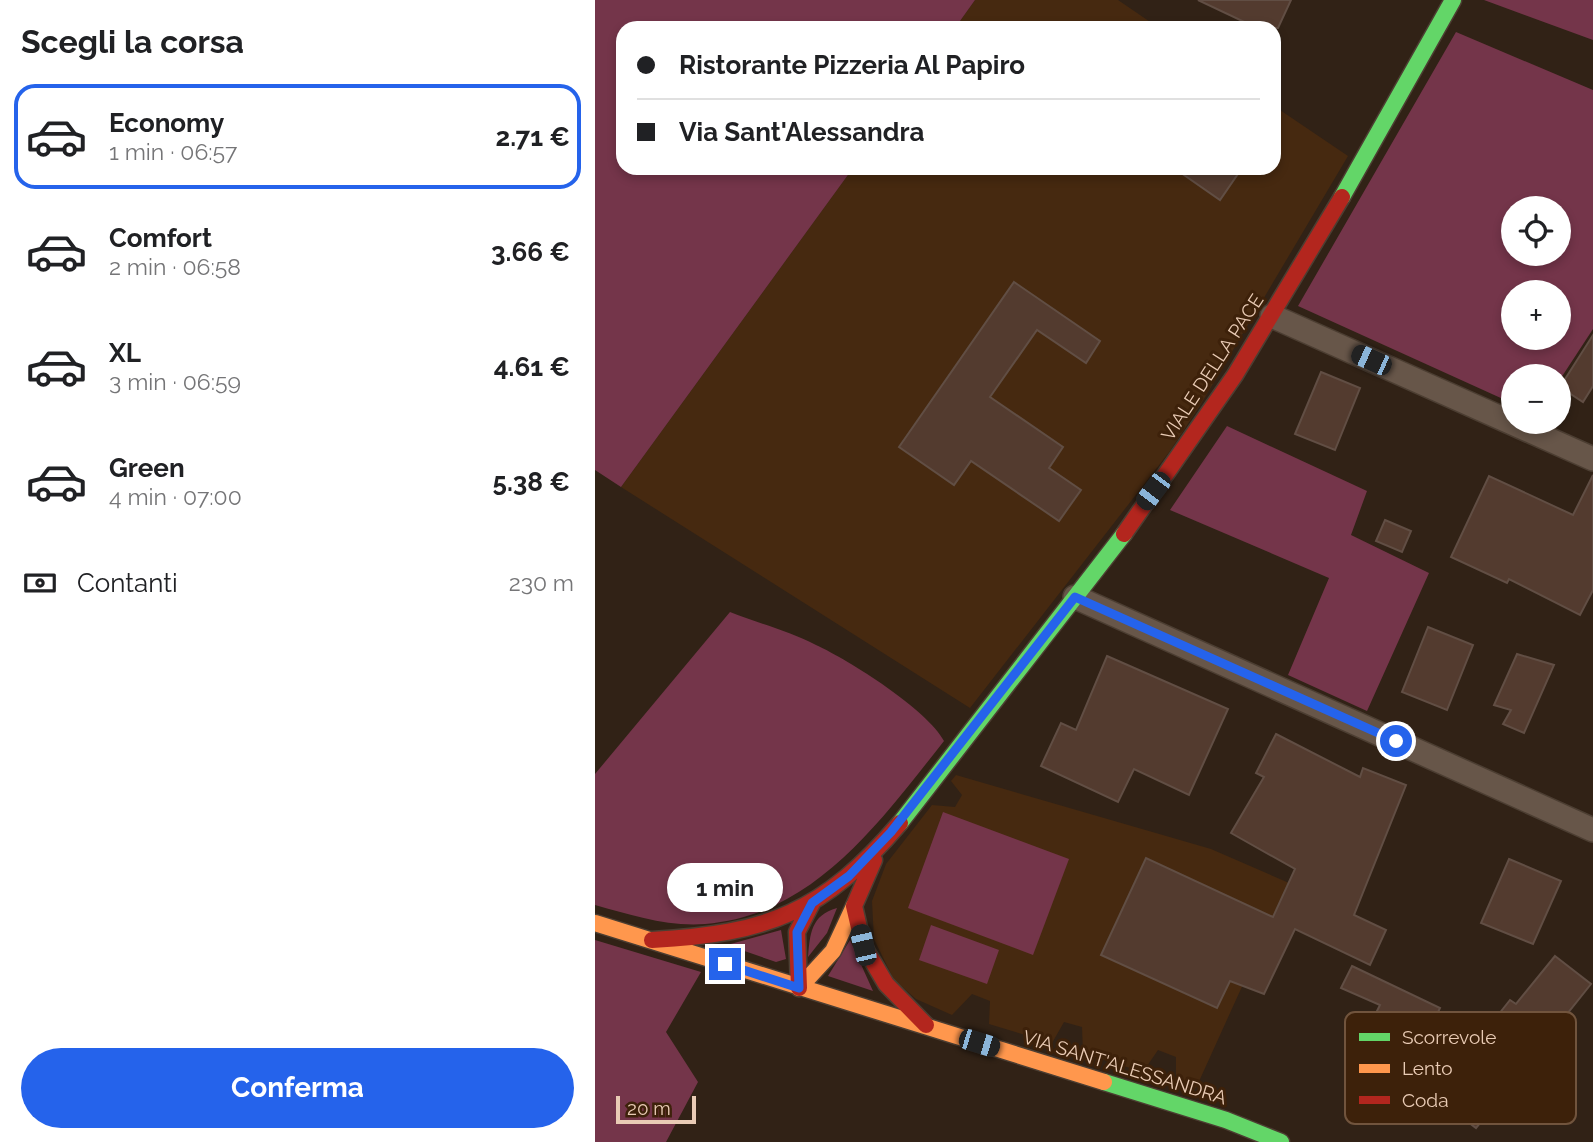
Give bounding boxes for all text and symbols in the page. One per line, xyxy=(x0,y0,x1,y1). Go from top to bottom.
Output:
text: Scegli la corsa xyxy=(21,23,244,60)
text: Ristorante Pizzeria Al Papiro xyxy=(679,50,1025,80)
icon: car xyxy=(25,105,88,168)
text: Economy xyxy=(109,108,224,138)
text: Via Sant'Alessandra xyxy=(679,117,924,147)
text: 2.71 € xyxy=(496,122,570,152)
text: 1 min · 06:57 xyxy=(109,138,237,165)
map controls xyxy=(1501,196,1571,434)
button: locate xyxy=(1501,196,1571,266)
icon: car xyxy=(25,220,88,283)
text: Comfort xyxy=(109,223,212,253)
text: 3.66 € xyxy=(491,237,570,267)
text: 2 min · 06:58 xyxy=(109,253,241,280)
button: + xyxy=(1501,280,1571,350)
street label: VIALE DELLA PACE xyxy=(1156,290,1268,444)
icon: car xyxy=(25,335,88,398)
text: XL xyxy=(109,338,141,368)
car xyxy=(1348,342,1395,378)
text: 4.61 € xyxy=(494,352,570,382)
button: − xyxy=(1501,364,1571,434)
text: 3 min · 06:59 xyxy=(109,368,241,395)
icon: car xyxy=(25,450,88,513)
text: Green xyxy=(109,453,185,483)
text: 5.38 € xyxy=(493,467,570,497)
car xyxy=(1132,468,1175,514)
text: 4 min · 07:00 xyxy=(109,483,242,510)
icon: cash xyxy=(21,564,59,602)
text: Contanti xyxy=(77,568,178,598)
text: 230 m xyxy=(509,569,574,596)
route start xyxy=(1380,725,1412,757)
callout: 1 min xyxy=(667,862,783,912)
text: 1 min xyxy=(696,874,754,901)
car xyxy=(849,922,878,968)
route end xyxy=(709,948,741,980)
legend xyxy=(1345,1012,1576,1124)
street label: VIA SANT'ALESSANDRA xyxy=(1020,1025,1230,1109)
text: Scorrevole xyxy=(1402,1026,1497,1048)
car xyxy=(956,1027,1003,1059)
button: Conferma xyxy=(21,1048,574,1128)
text: Lento xyxy=(1402,1057,1453,1079)
text: Coda xyxy=(1402,1089,1449,1111)
scale bar xyxy=(616,1093,697,1125)
text: 20 m xyxy=(627,1097,671,1119)

